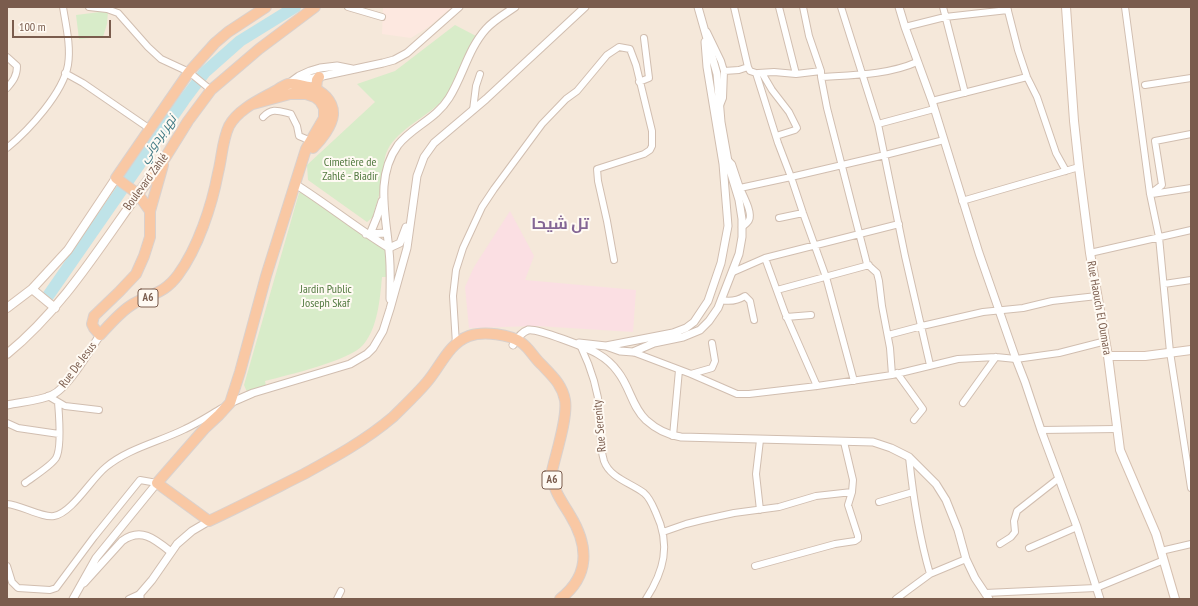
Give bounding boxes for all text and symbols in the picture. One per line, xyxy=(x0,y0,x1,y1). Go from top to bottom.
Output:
scale bar xyxy=(14,12,113,38)
text: 100 m xyxy=(19,19,46,34)
water label: نهر بردوني xyxy=(136,112,180,166)
street label: Boulevard Zahlé xyxy=(120,151,172,213)
park label: Cimetière de Zahlé - Biadir xyxy=(322,156,378,184)
district label: تل شيحا xyxy=(531,214,589,234)
street label: Rue Haouch El Oumara xyxy=(1084,260,1114,356)
park label: Jardin Public Joseph Skaf xyxy=(300,283,352,311)
road number: A6 xyxy=(138,289,158,307)
street label: Rue De Jesus xyxy=(56,339,100,391)
street label: Rue Serenity xyxy=(591,399,609,453)
road number: A6 xyxy=(542,471,562,489)

